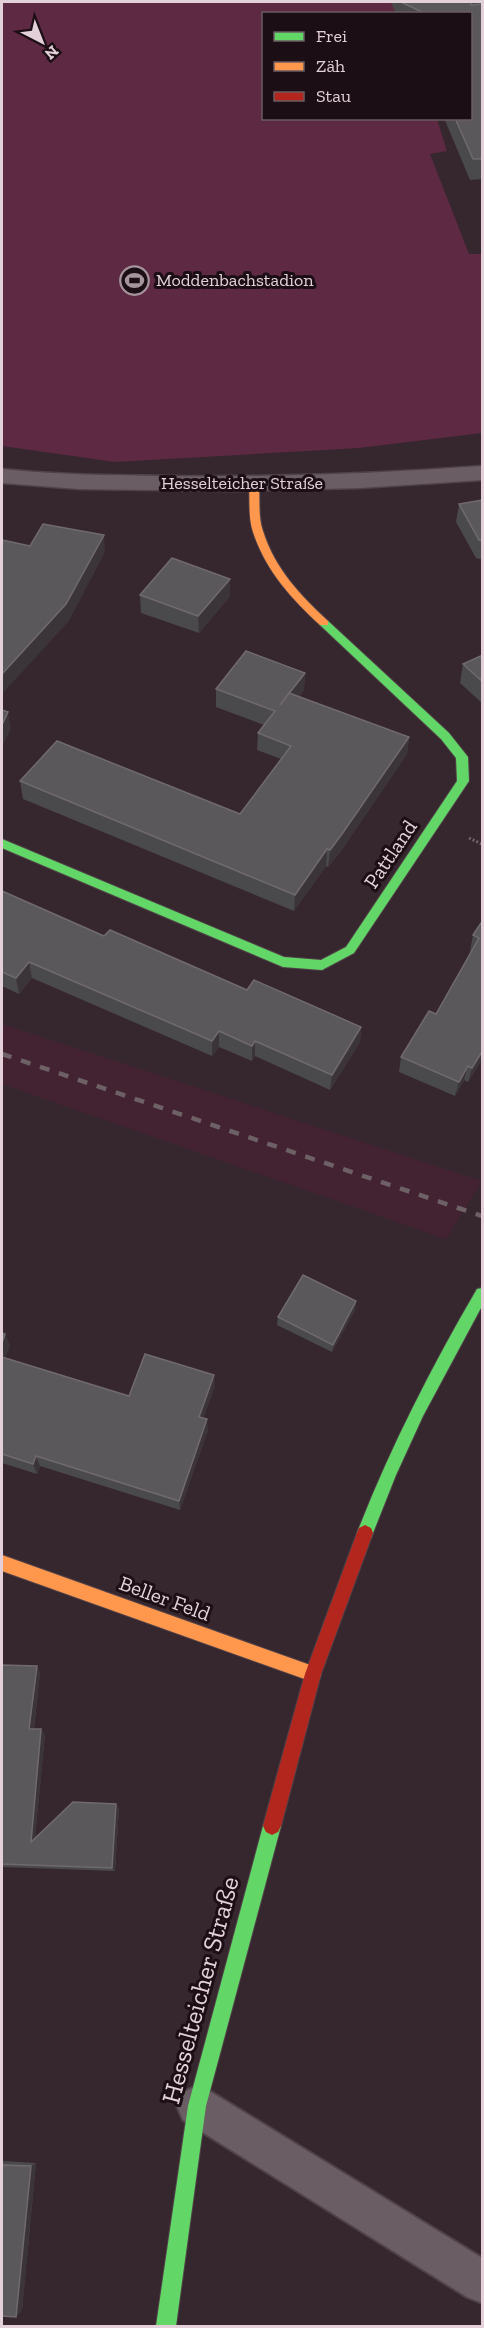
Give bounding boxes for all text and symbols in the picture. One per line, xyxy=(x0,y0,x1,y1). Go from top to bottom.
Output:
north arrow xyxy=(12,12,72,72)
legend xyxy=(262,12,472,120)
text: Frei xyxy=(316,25,347,47)
text: N xyxy=(41,42,63,64)
text: Zäh xyxy=(316,55,345,77)
text: Stau xyxy=(316,85,351,107)
sports icon: Moddenbachstadion xyxy=(119,264,151,296)
place label: Moddenbachstadion xyxy=(156,269,314,291)
street label: Hesselteicher Straße xyxy=(161,472,323,494)
street label: Pattland xyxy=(358,815,422,893)
street label: Beller Feld xyxy=(116,1570,214,1626)
street label: Hesselteicher Straße xyxy=(154,1873,246,2107)

